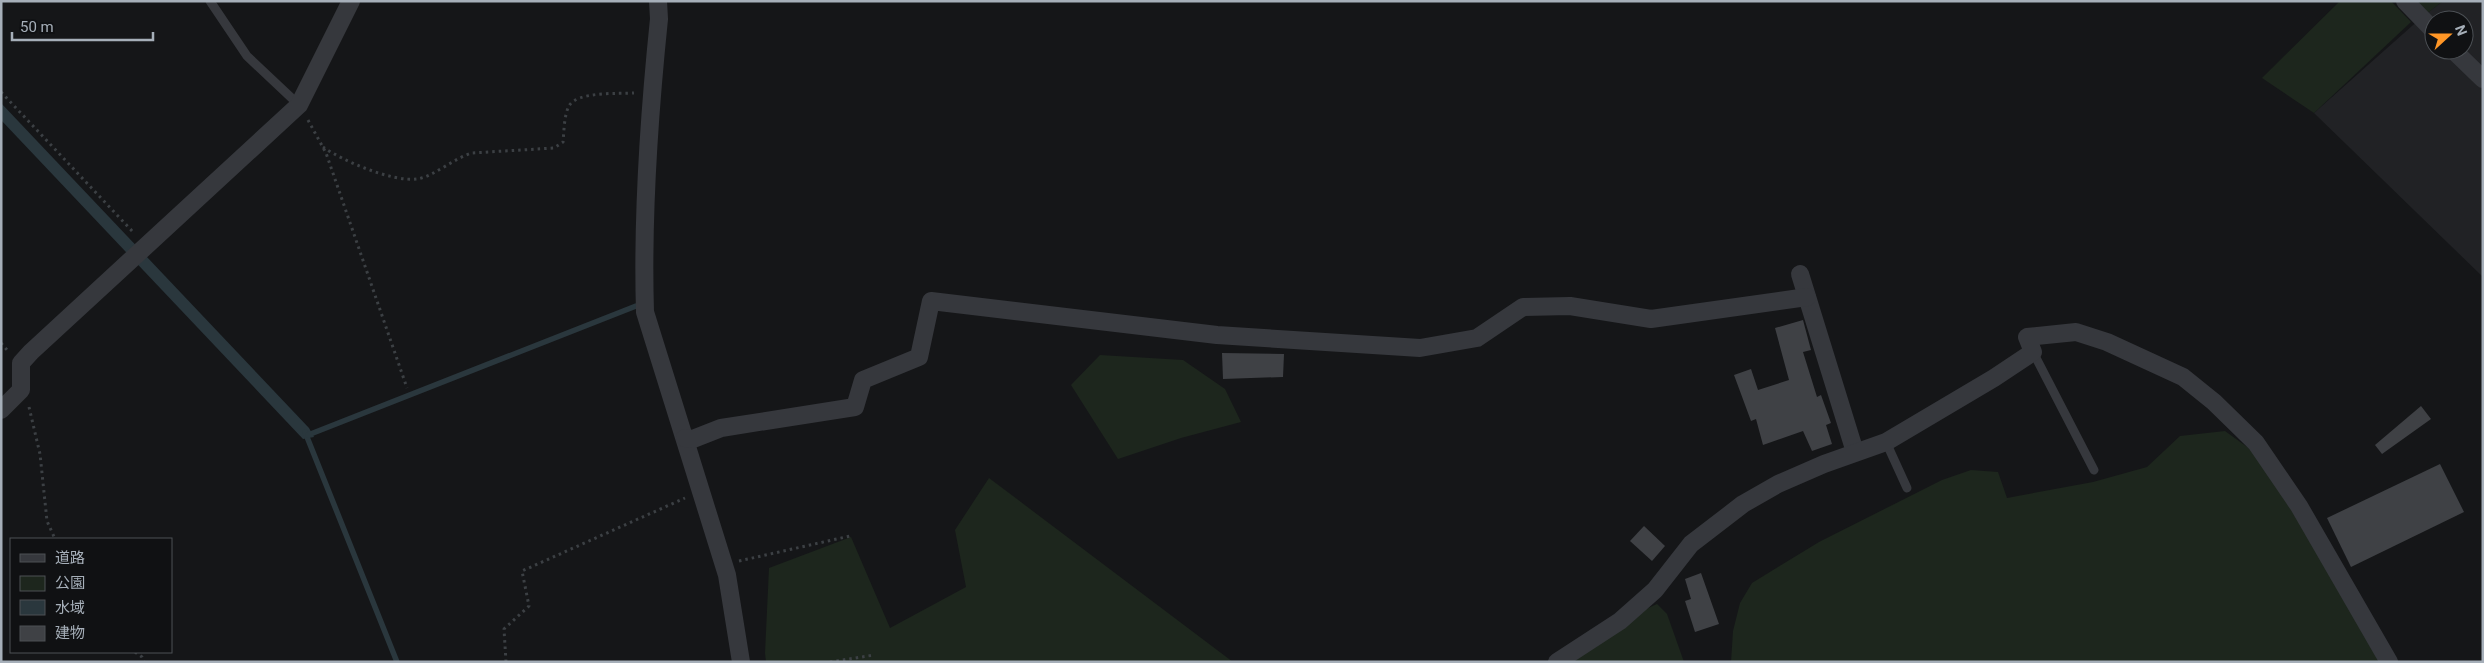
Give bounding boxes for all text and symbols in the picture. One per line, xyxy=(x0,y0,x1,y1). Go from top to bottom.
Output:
scale bar xyxy=(12,10,154,42)
north arrow xyxy=(2424,10,2474,60)
text: 50 m xyxy=(20,18,54,36)
text: N xyxy=(2452,23,2470,38)
legend xyxy=(10,538,172,653)
text: 道路 xyxy=(55,549,85,567)
text: 公園 xyxy=(55,574,85,592)
text: 水域 xyxy=(55,599,85,617)
text: 建物 xyxy=(55,624,85,642)

